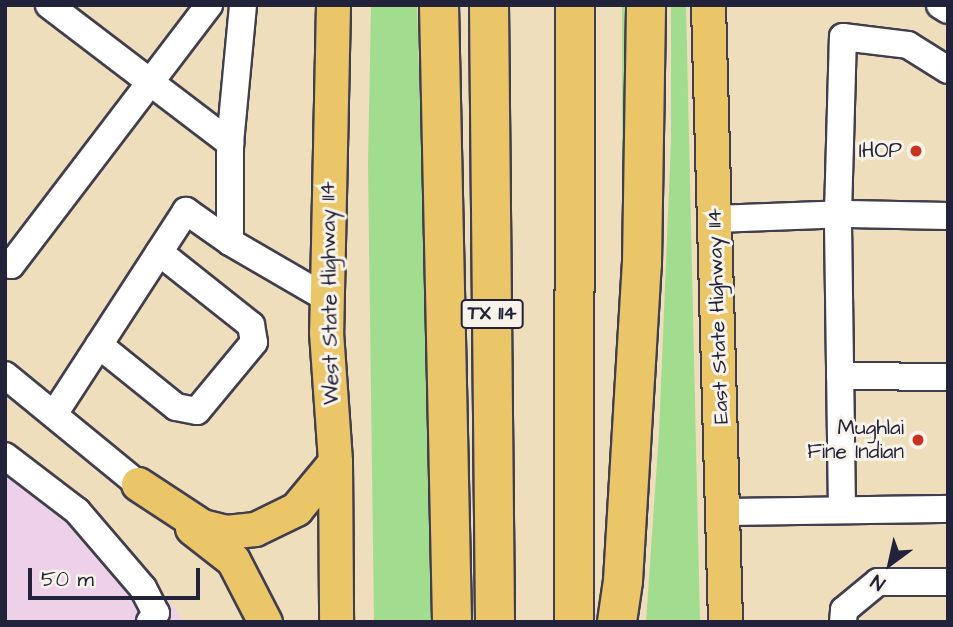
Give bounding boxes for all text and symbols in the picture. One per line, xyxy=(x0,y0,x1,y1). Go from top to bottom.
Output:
place label: IHOP xyxy=(859,138,902,164)
marker: IHOP xyxy=(908,143,924,159)
street label: West State Highway 114 xyxy=(315,181,345,405)
street label: East State Highway 114 xyxy=(702,208,734,424)
road number: TX 114 xyxy=(461,298,524,330)
place label: Mughlai Fine Indian xyxy=(807,415,904,465)
marker: Mughlai Fine Indian xyxy=(910,432,926,448)
north arrow xyxy=(855,529,925,599)
scale bar xyxy=(32,554,203,598)
text: 50 m xyxy=(41,565,94,594)
text: N xyxy=(866,567,891,597)

